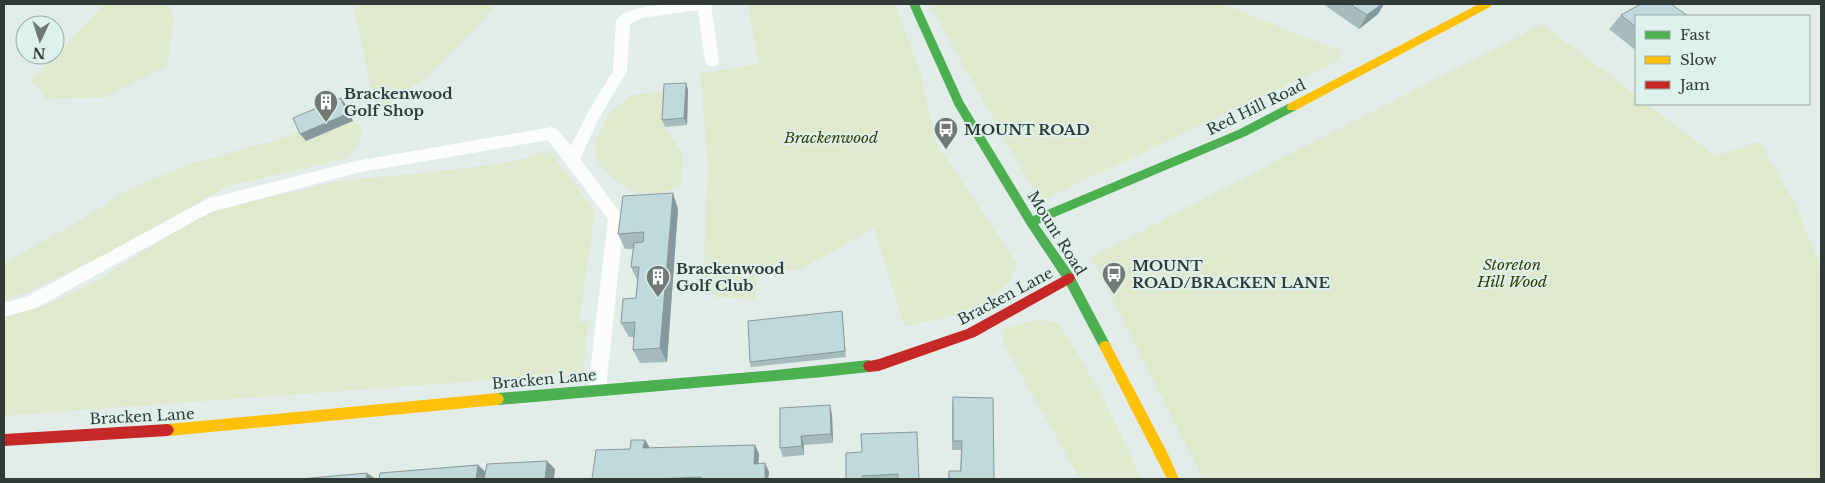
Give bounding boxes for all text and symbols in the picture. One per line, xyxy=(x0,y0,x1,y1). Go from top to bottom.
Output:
north arrow xyxy=(15,15,65,65)
legend xyxy=(1635,15,1810,105)
text: Fast xyxy=(1680,25,1711,44)
text: N xyxy=(32,44,46,62)
text: Slow xyxy=(1680,50,1717,69)
street label: Red Hill Road xyxy=(1203,75,1309,139)
text: Jam xyxy=(1678,75,1710,94)
place label: Brackenwood Golf Shop xyxy=(344,84,453,120)
building icon: Brackenwood Golf Shop xyxy=(313,89,339,123)
bus stop icon: MOUNT ROAD xyxy=(933,116,959,150)
place label: MOUNT ROAD xyxy=(964,120,1090,139)
park label: Brackenwood xyxy=(783,128,878,147)
street label: Mount Road xyxy=(1023,187,1091,279)
park label: Storeton Hill Wood xyxy=(1476,255,1547,291)
place label: MOUNT ROAD/BRACKEN LANE xyxy=(1132,256,1330,292)
place label: Brackenwood Golf Club xyxy=(676,259,785,295)
bus stop icon: MOUNT ROAD/BRACKEN LANE xyxy=(1101,261,1127,295)
street label: Bracken Lane xyxy=(954,263,1056,329)
building icon: Brackenwood Golf Club xyxy=(645,264,671,298)
street label: Bracken Lane xyxy=(491,365,597,393)
street label: Bracken Lane xyxy=(89,404,195,428)

